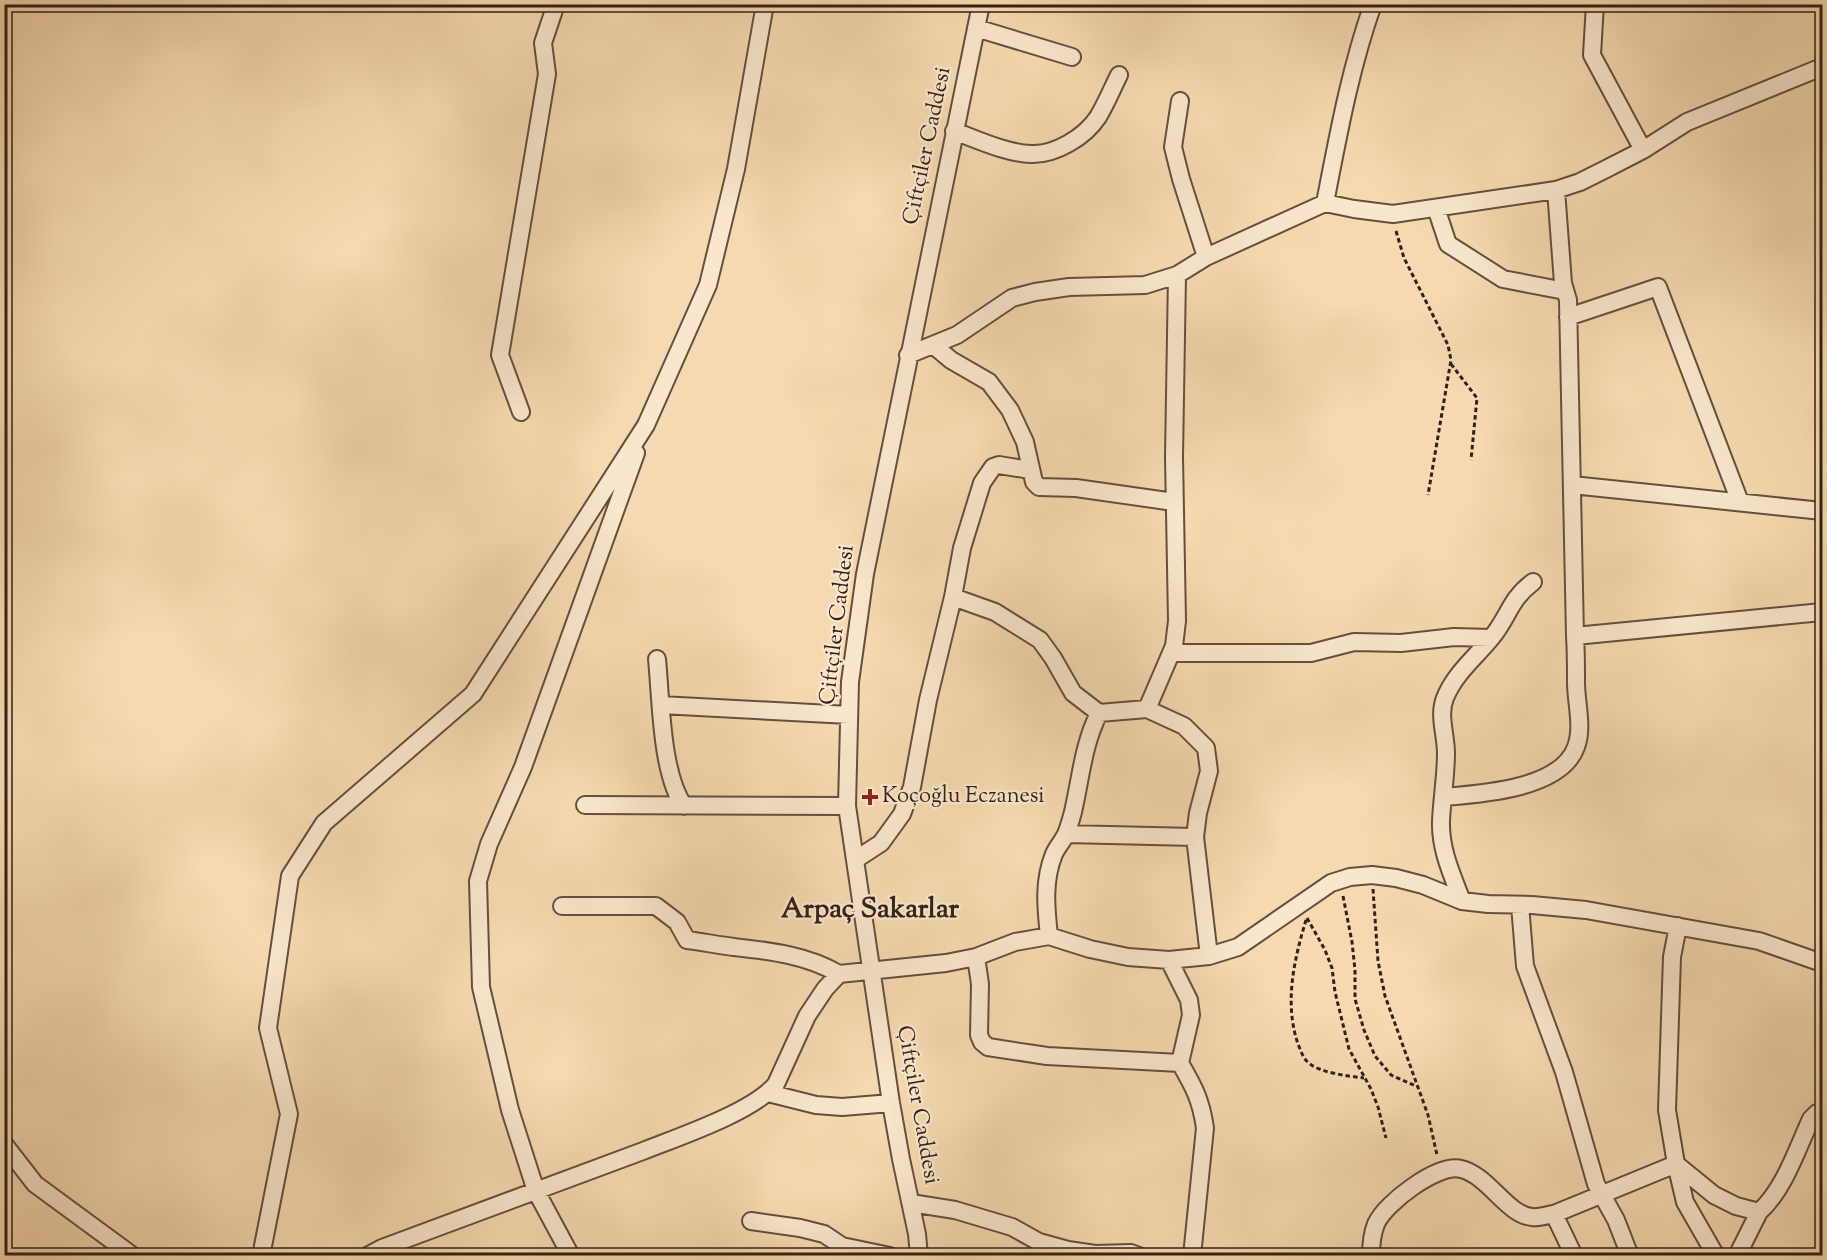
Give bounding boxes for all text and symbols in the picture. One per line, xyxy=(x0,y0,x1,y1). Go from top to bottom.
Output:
street label: Çiftçiler Caddesi xyxy=(896,64,960,228)
street label: Çiftçiler Caddesi xyxy=(812,543,864,707)
place label: Koçoğlu Eczanesi xyxy=(882,781,1045,813)
marker: Koçoğlu Eczanesi xyxy=(863,790,877,804)
district label: Arpaç Sakarlar xyxy=(781,890,959,930)
street label: Çiftçiler Caddesi xyxy=(887,1023,947,1187)

